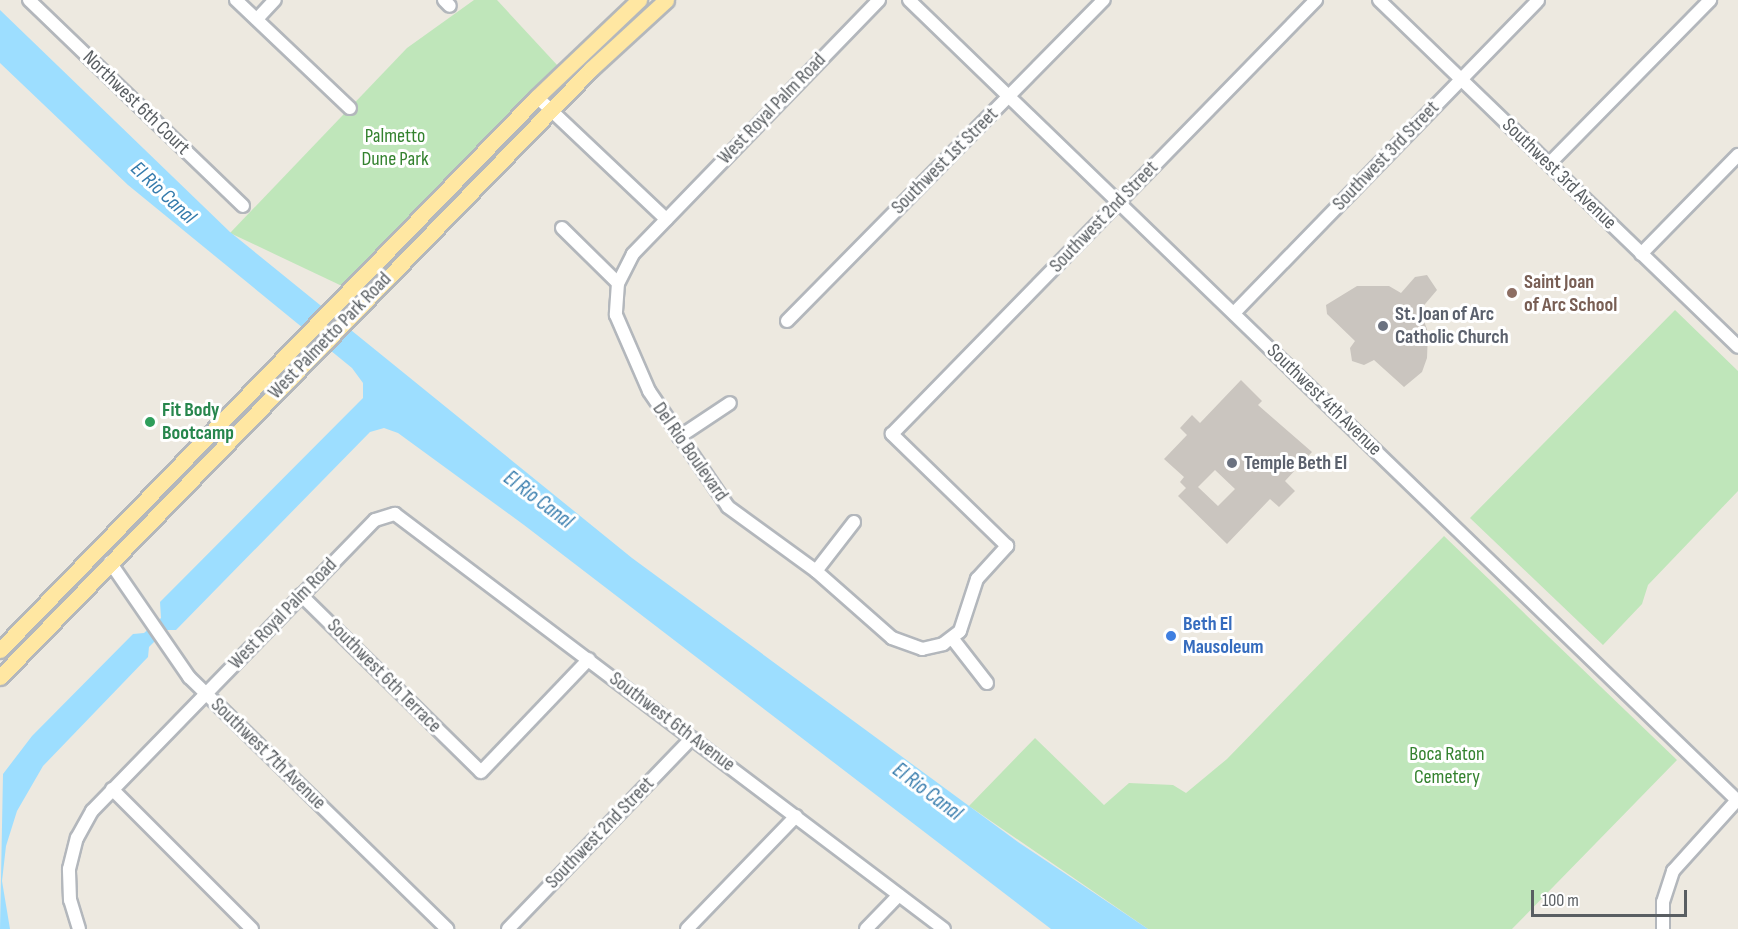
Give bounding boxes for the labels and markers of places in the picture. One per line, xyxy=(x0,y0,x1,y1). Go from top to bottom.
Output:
place label: Saint Joan of Arc School xyxy=(1524,270,1617,317)
marker: Saint Joan of Arc School xyxy=(1505,286,1519,300)
place label: St. Joan of Arc Catholic Church xyxy=(1395,302,1509,349)
marker: St. Joan of Arc Catholic Church xyxy=(1376,319,1390,333)
place label: Fit Body Bootcamp xyxy=(162,398,234,445)
marker: Fit Body Bootcamp xyxy=(143,415,157,429)
place label: Temple Beth El xyxy=(1244,451,1347,475)
marker: Temple Beth El xyxy=(1225,456,1239,470)
place label: Beth El Mausoleum xyxy=(1183,612,1264,659)
marker: Beth El Mausoleum xyxy=(1164,629,1178,643)

